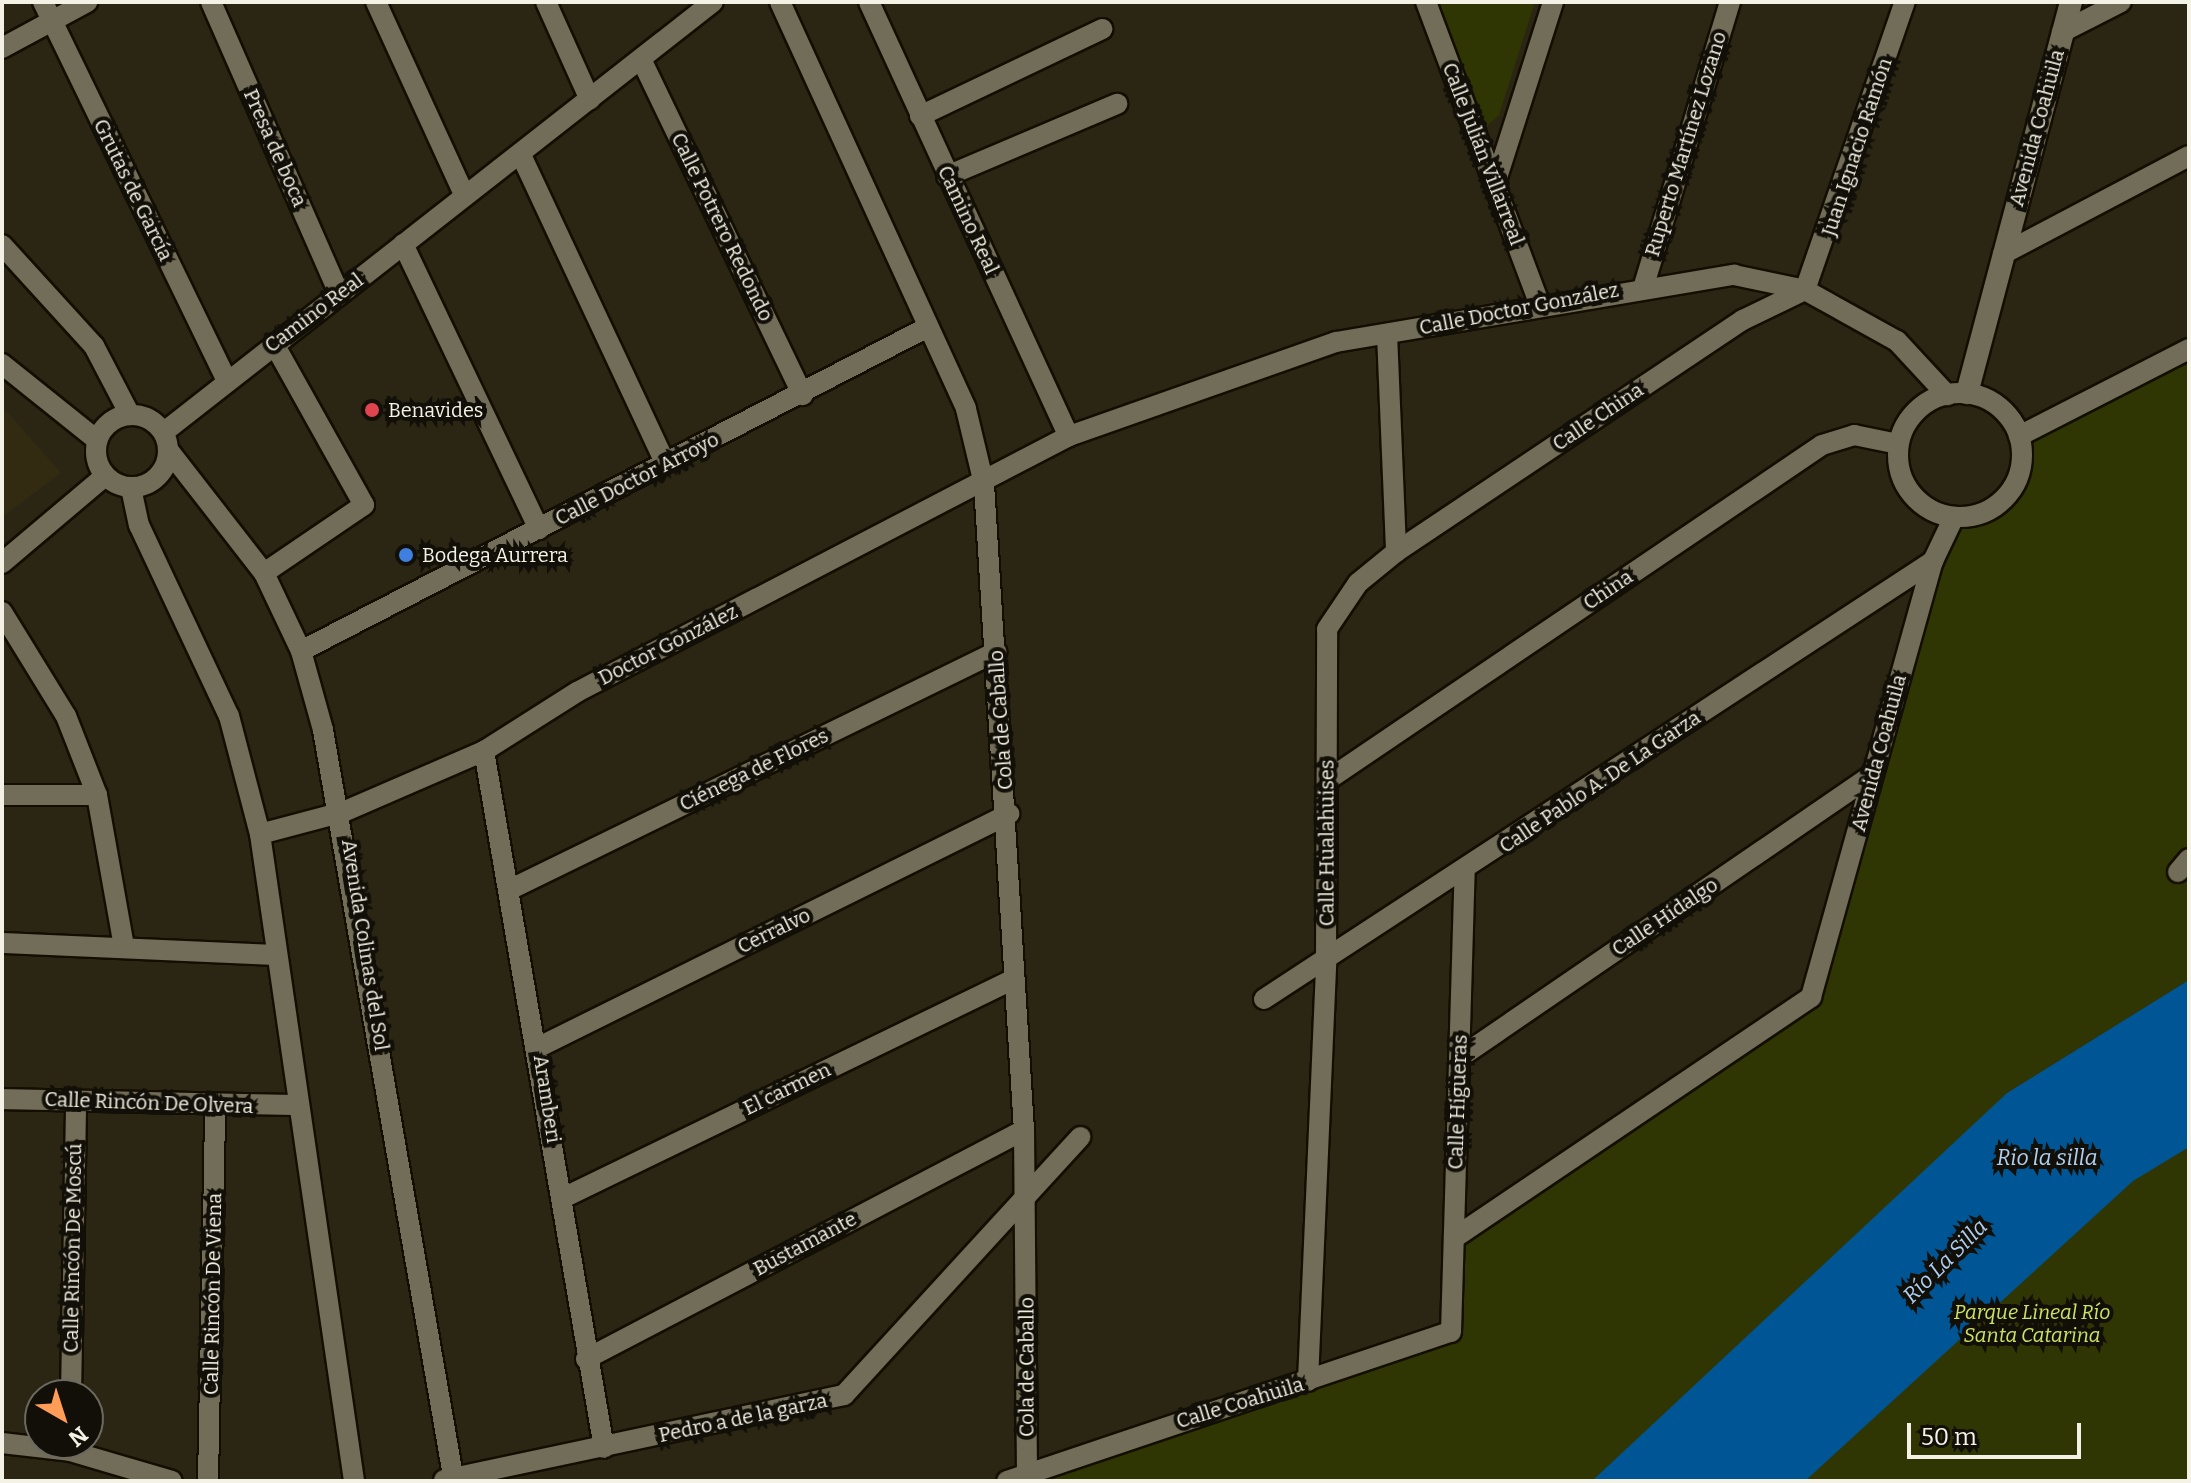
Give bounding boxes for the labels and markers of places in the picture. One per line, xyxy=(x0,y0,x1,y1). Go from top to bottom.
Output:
place label: Benavides xyxy=(388,398,483,422)
marker: Benavides xyxy=(363,401,381,419)
place label: Bodega Aurrera xyxy=(422,543,568,567)
marker: Bodega Aurrera xyxy=(397,546,415,564)

